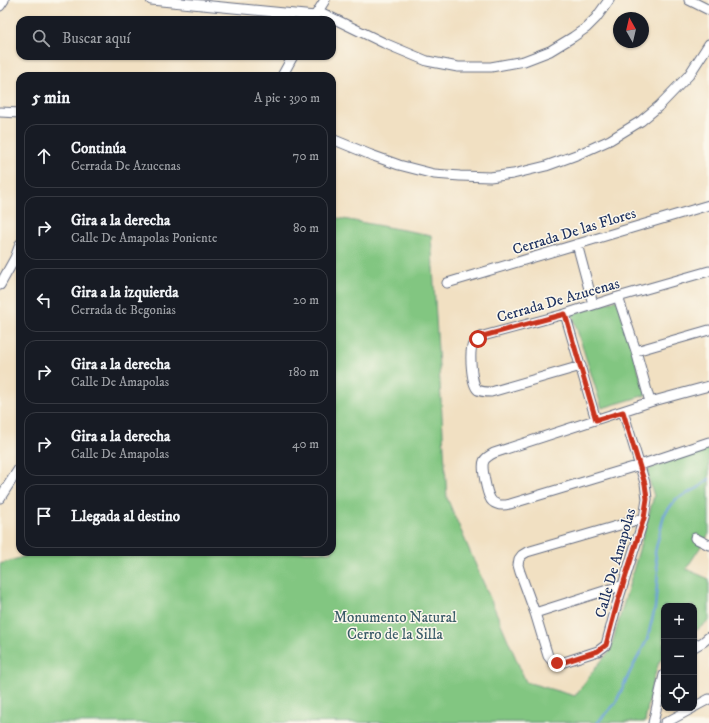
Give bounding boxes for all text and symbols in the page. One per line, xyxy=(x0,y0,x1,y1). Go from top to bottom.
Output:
north arrow xyxy=(613,12,649,48)
search box xyxy=(16,16,336,60)
icon: search xyxy=(30,27,52,49)
text: Buscar aquí xyxy=(62,29,130,48)
text: 5 min xyxy=(32,87,70,109)
text: A pie · 390 m xyxy=(254,90,320,106)
text: Continúa xyxy=(71,139,126,158)
icon: ahead xyxy=(33,145,55,167)
text: 70 m xyxy=(293,148,319,164)
text: Cerrada De Azucenas xyxy=(71,158,181,174)
street label: Cerrada De las Flores xyxy=(510,204,638,259)
text: Gira a la derecha xyxy=(71,211,170,230)
icon: right xyxy=(33,217,55,239)
text: 80 m xyxy=(293,220,319,236)
text: Calle De Amapolas Poniente xyxy=(71,230,217,246)
street label: Cerrada De Azucenas xyxy=(495,274,622,327)
text: Gira a la izquierda xyxy=(71,283,179,302)
icon: left xyxy=(33,289,55,311)
text: 20 m xyxy=(293,292,319,308)
text: Cerrada de Begonias xyxy=(71,302,176,318)
route start xyxy=(469,330,487,348)
text: Gira a la derecha xyxy=(71,355,170,374)
icon: right xyxy=(33,361,55,383)
text: 180 m xyxy=(288,364,319,380)
text: Calle De Amapolas xyxy=(71,374,169,390)
text: Gira a la derecha xyxy=(71,427,170,446)
icon: right xyxy=(33,433,55,455)
text: 40 m xyxy=(292,436,319,452)
text: Calle De Amapolas xyxy=(71,446,169,462)
icon: arrive xyxy=(33,505,55,527)
street label: Calle De Amapolas xyxy=(591,506,640,620)
text: Llegada al destino xyxy=(71,507,180,526)
map controls xyxy=(661,603,697,711)
button: + xyxy=(661,603,697,639)
park label: Monumento Natural Cerro de la Silla xyxy=(333,608,457,644)
button: − xyxy=(661,639,697,675)
route end xyxy=(548,654,566,672)
button: locate xyxy=(661,675,697,711)

